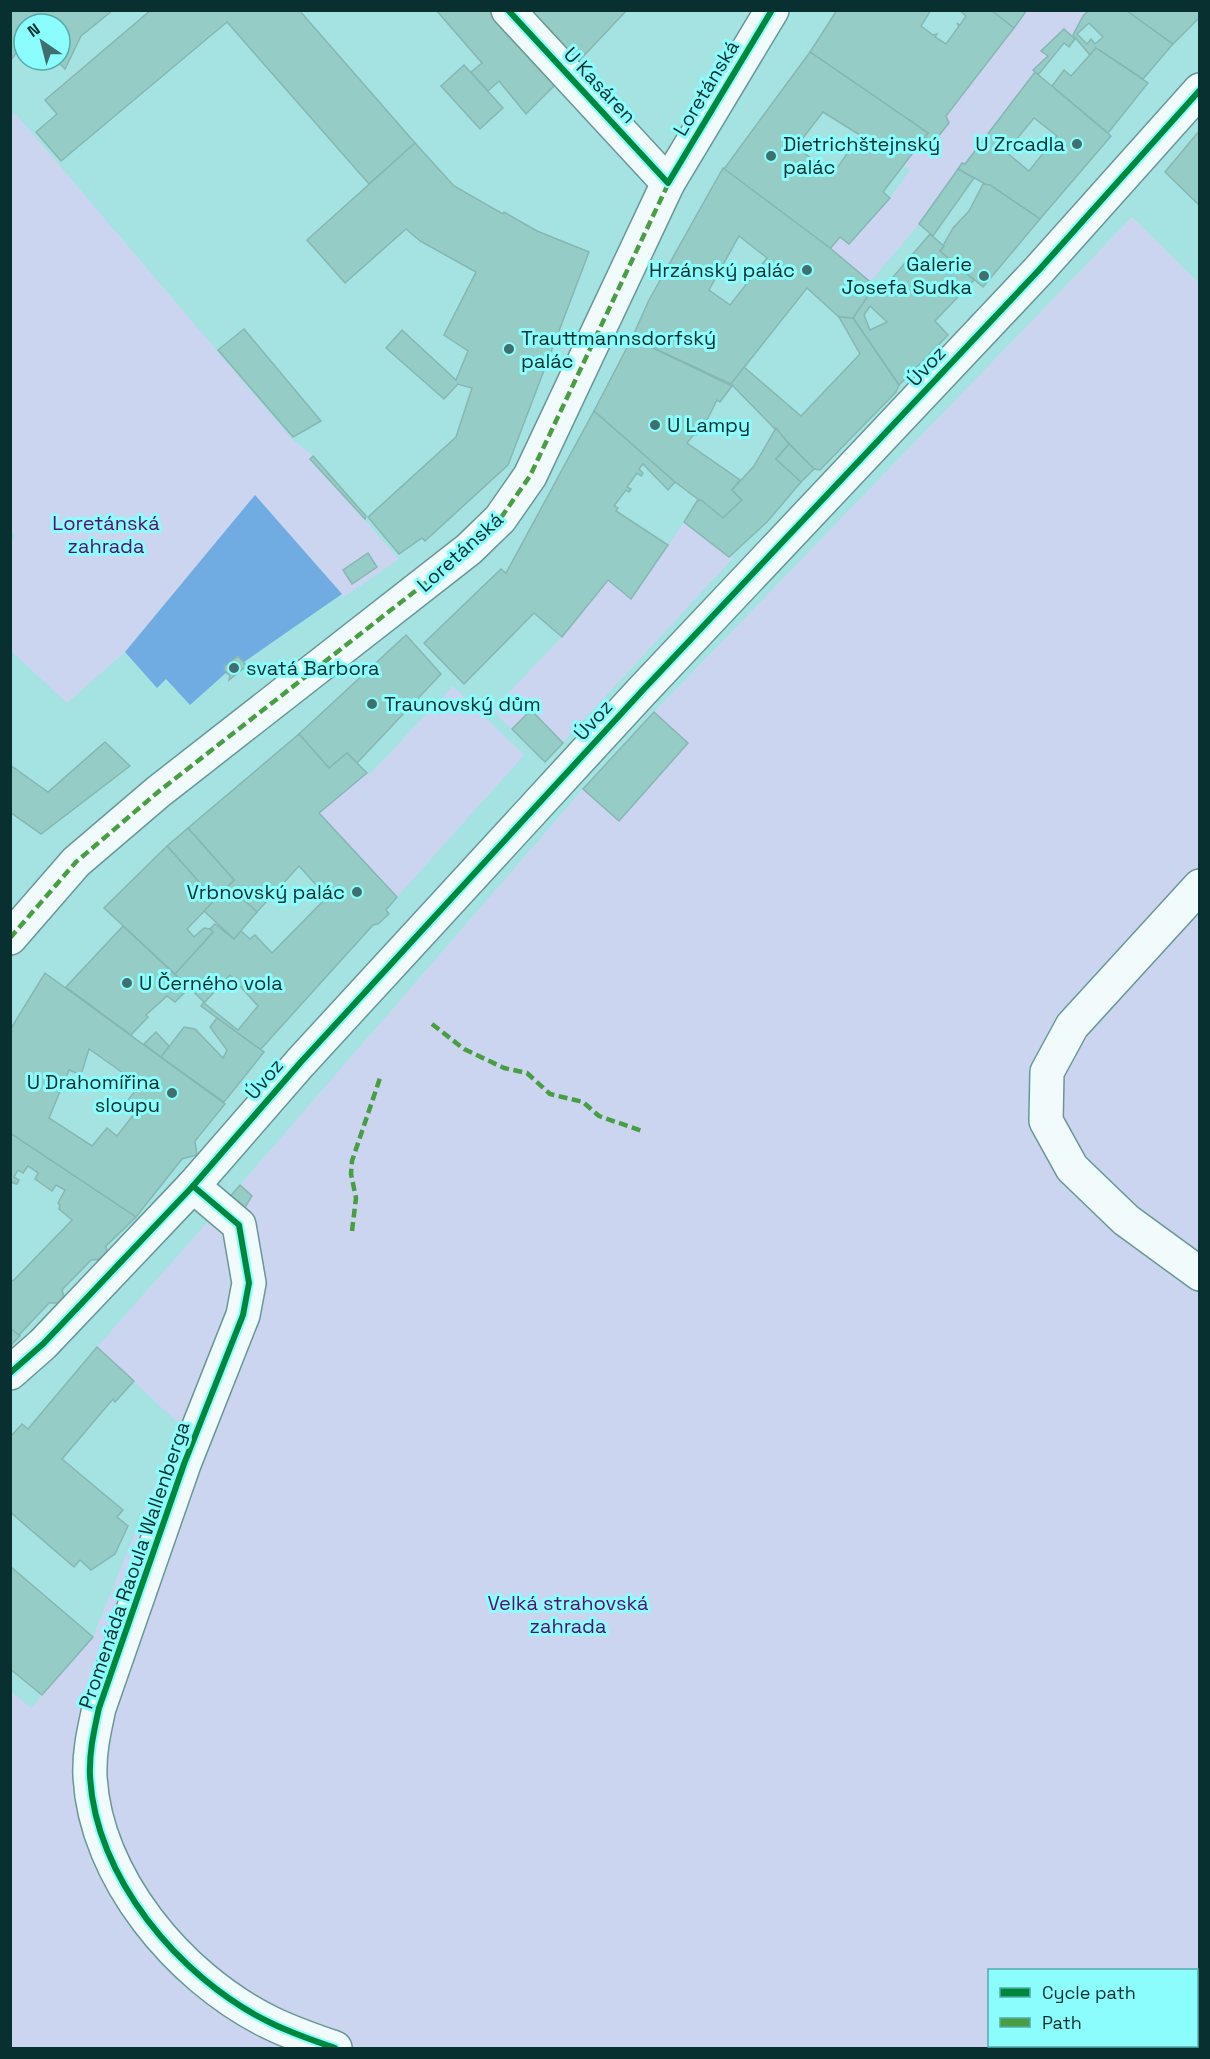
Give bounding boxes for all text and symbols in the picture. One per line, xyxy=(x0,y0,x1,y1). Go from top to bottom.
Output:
north arrow xyxy=(12,12,72,72)
text: N xyxy=(23,18,44,42)
street label: Loretánská xyxy=(667,35,745,141)
street label: U Kasáren xyxy=(558,41,642,129)
place label: Dietrichštejnský palác xyxy=(783,131,940,180)
place label: U Zrcadla xyxy=(975,131,1065,157)
marker: U Zrcadla xyxy=(1070,137,1084,151)
marker: Dietrichštejnský palác xyxy=(764,149,778,163)
place label: Galerie Josefa Sudka xyxy=(842,251,972,300)
place label: Hrzánský palác xyxy=(649,257,795,283)
marker: Hrzánský palác xyxy=(800,263,814,277)
marker: Galerie Josefa Sudka xyxy=(977,269,991,283)
place label: Trauttmannsdorfský palác xyxy=(521,325,716,374)
street label: Úvoz xyxy=(901,340,951,392)
marker: Trauttmannsdorfský palác xyxy=(502,342,516,356)
place label: U Lampy xyxy=(667,412,750,438)
marker: U Lampy xyxy=(648,418,662,432)
street label: Loretánská xyxy=(411,506,509,598)
park label: Loretánská zahrada xyxy=(52,510,160,559)
place label: svatá Barbora xyxy=(246,655,380,681)
marker: svatá Barbora xyxy=(227,661,241,675)
place label: Traunovský dům xyxy=(384,691,541,717)
street label: Úvoz xyxy=(568,694,618,746)
marker: Traunovský dům xyxy=(365,697,379,711)
place label: Vrbnovský palác xyxy=(187,879,345,905)
marker: Vrbnovský palác xyxy=(350,885,364,899)
place label: U Černého vola xyxy=(139,970,283,996)
marker: U Černého vola xyxy=(120,976,134,990)
street label: Úvoz xyxy=(239,1053,289,1105)
place label: U Drahomířina sloupu xyxy=(27,1069,160,1118)
marker: U Drahomířina sloupu xyxy=(165,1086,179,1100)
street label: Promenáda Raoula Wallenberga xyxy=(72,1418,196,1712)
park label: Velká strahovská zahrada xyxy=(487,1590,649,1639)
legend xyxy=(988,1969,1198,2047)
text: Cycle path xyxy=(1042,1981,1136,2004)
text: Path xyxy=(1042,2011,1082,2034)

